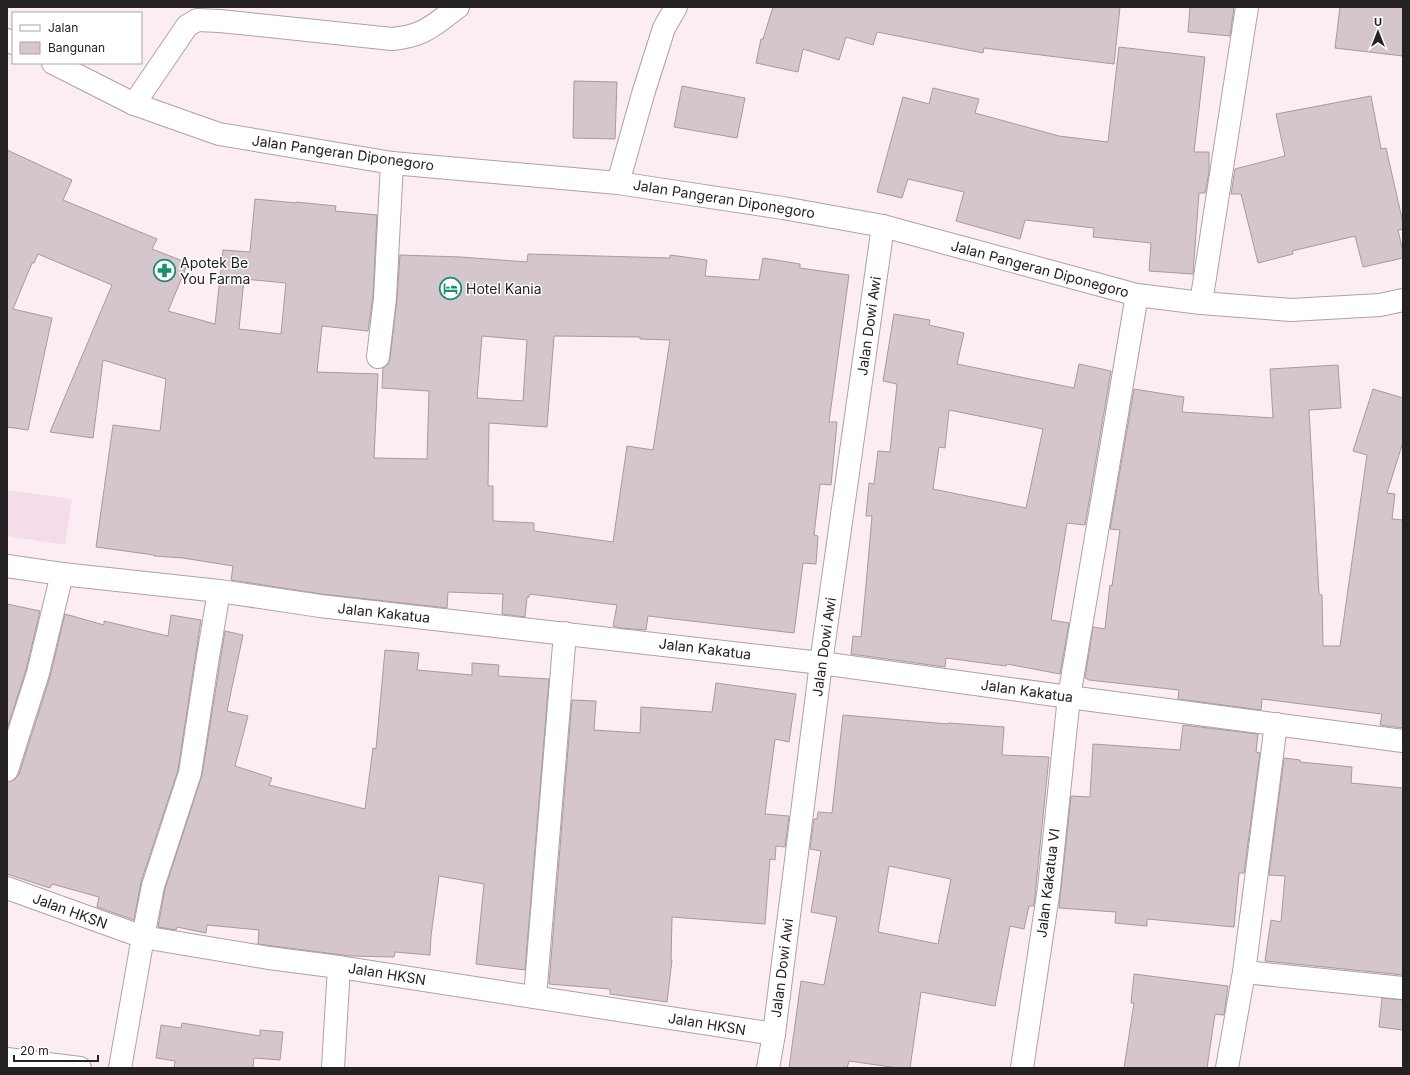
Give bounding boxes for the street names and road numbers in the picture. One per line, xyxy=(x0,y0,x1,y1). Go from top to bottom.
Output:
street label: Jalan Pangeran Diponegoro xyxy=(251,131,435,174)
street label: Jalan Pangeran Diponegoro xyxy=(632,176,816,221)
street label: Jalan Pangeran Diponegoro xyxy=(949,237,1131,301)
street label: Jalan Dowi Awi xyxy=(853,275,884,377)
street label: Jalan Dowi Awi xyxy=(808,596,839,698)
street label: Jalan Kakatua xyxy=(337,599,431,626)
street label: Jalan Kakatua xyxy=(658,634,752,663)
street label: Jalan Kakatua xyxy=(980,676,1074,705)
street label: Jalan Kakatua VI xyxy=(1032,827,1063,939)
street label: Jalan HKSN xyxy=(30,889,110,932)
street label: Jalan Dowi Awi xyxy=(767,917,796,1019)
street label: Jalan HKSN xyxy=(347,959,427,988)
street label: Jalan HKSN xyxy=(667,1009,747,1038)

